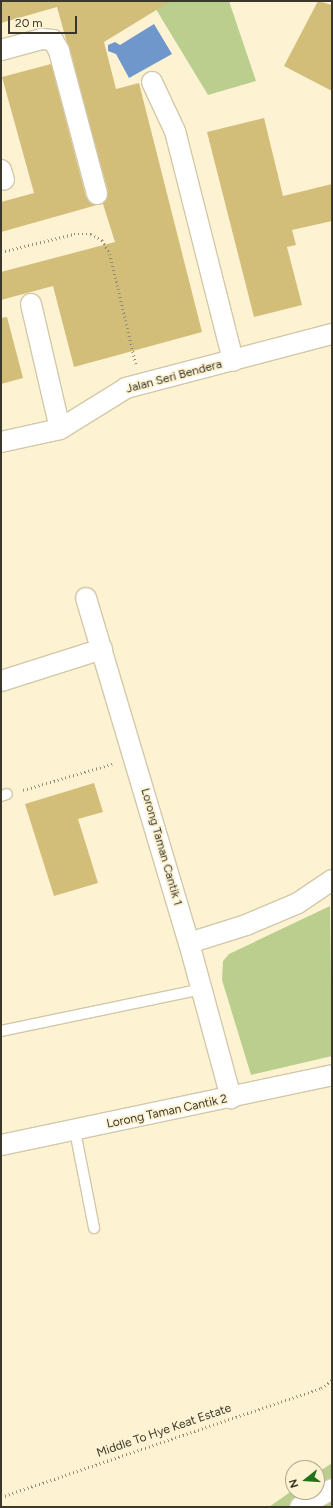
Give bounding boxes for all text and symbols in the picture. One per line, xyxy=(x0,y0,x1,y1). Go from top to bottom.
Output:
scale bar xyxy=(10,8,79,34)
text: 20 m xyxy=(15,16,43,30)
street label: Jalan Seri Bendera xyxy=(124,357,224,397)
street label: Lorong Taman Cantik 1 xyxy=(137,787,185,907)
street label: Lorong Taman Cantik 2 xyxy=(105,1092,229,1132)
street label: Middle To Hye Keat Estate xyxy=(95,1401,233,1461)
north arrow xyxy=(285,1460,325,1500)
text: N xyxy=(287,1477,301,1489)

